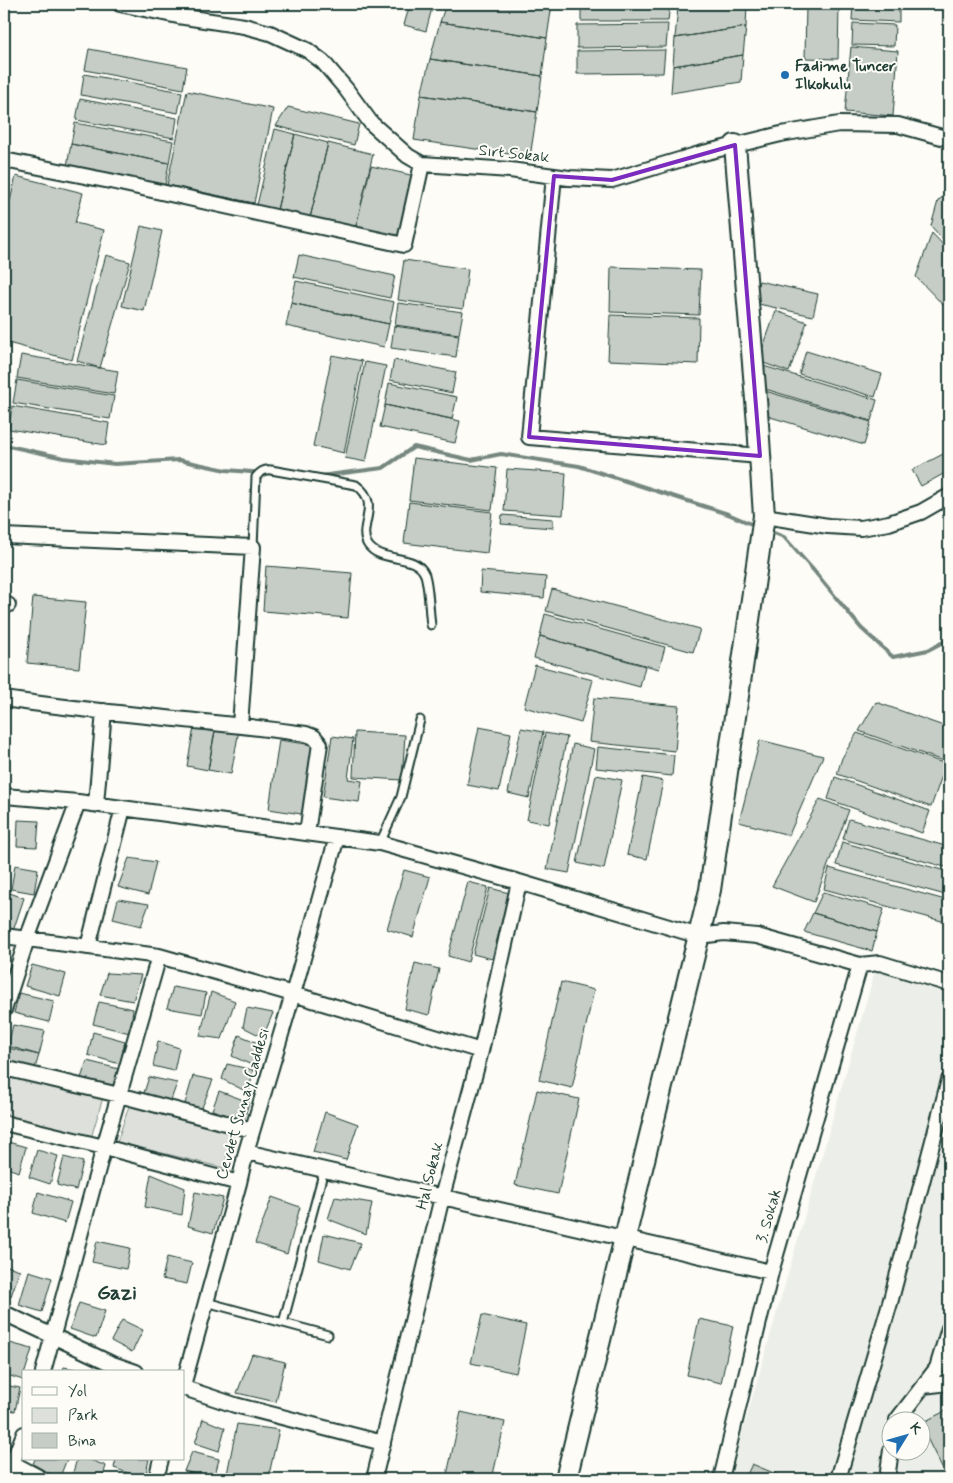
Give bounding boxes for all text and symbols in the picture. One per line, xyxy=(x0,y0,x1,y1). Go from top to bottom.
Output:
place label: Fadime Tuncer Ilkokulu xyxy=(795,56,896,95)
marker: Fadime Tuncer Ilkokulu xyxy=(779,69,791,81)
street label: Sırt Sokak xyxy=(478,140,550,168)
street label: Cevdet Sunay Caddesi xyxy=(211,1025,275,1182)
street label: Hal Sokak xyxy=(411,1140,449,1212)
street label: 3. Sokak xyxy=(751,1186,787,1246)
district label: Gazi xyxy=(97,1279,137,1307)
legend xyxy=(22,1370,185,1460)
text: Yol xyxy=(68,1382,87,1402)
text: Park xyxy=(68,1406,98,1426)
north arrow xyxy=(880,1410,930,1460)
text: K xyxy=(905,1419,926,1439)
text: Bina xyxy=(68,1432,96,1452)

